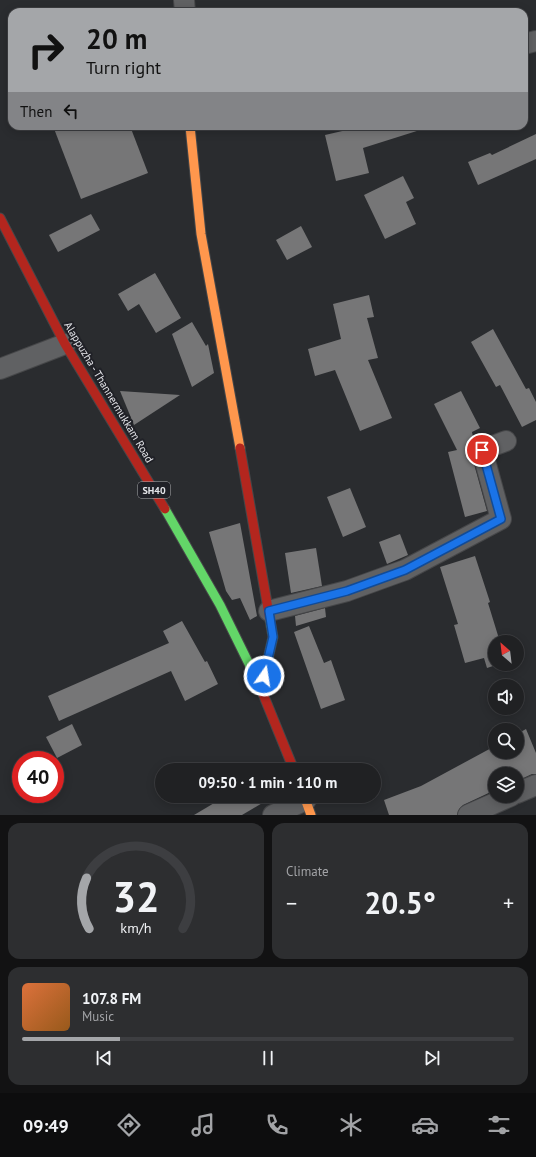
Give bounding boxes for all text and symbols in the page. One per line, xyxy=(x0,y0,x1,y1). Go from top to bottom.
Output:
text: 20 m xyxy=(86,20,147,57)
icon: right xyxy=(20,24,72,76)
text: Turn right xyxy=(86,56,161,79)
icon: left xyxy=(60,100,82,122)
text: Then xyxy=(20,102,52,121)
street label: Alappuzha - Thannermukkam Road xyxy=(61,319,157,465)
pin xyxy=(465,433,499,467)
icon: arrive xyxy=(471,439,493,461)
road number: SH40 xyxy=(138,482,170,498)
north arrow xyxy=(488,635,524,671)
map controls xyxy=(488,635,524,803)
position arrow xyxy=(243,655,285,697)
button: sound xyxy=(488,679,524,715)
button: search xyxy=(488,723,524,759)
speed limit sign: 40 xyxy=(12,751,64,803)
button: layers xyxy=(488,767,524,803)
text: 09:50 · 1 min · 110 m xyxy=(199,773,337,792)
text: Climate xyxy=(286,863,329,880)
text: 32 xyxy=(112,870,160,923)
text: 20.5° xyxy=(364,883,436,922)
text: − xyxy=(286,889,297,917)
text: + xyxy=(503,889,514,917)
text: km/h xyxy=(120,918,152,937)
text: 107.8 FM xyxy=(82,989,141,1008)
text: Music xyxy=(82,1008,114,1025)
icon: previous xyxy=(93,1047,115,1069)
icon: pause xyxy=(257,1047,279,1069)
icon: next xyxy=(421,1047,443,1069)
icon: directions xyxy=(115,1111,143,1139)
icon: music xyxy=(189,1111,217,1139)
icon: phone xyxy=(263,1111,291,1139)
icon: climate xyxy=(337,1111,365,1139)
icon: car xyxy=(411,1111,439,1139)
icon: filters xyxy=(485,1111,513,1139)
text: 09:49 xyxy=(23,1114,69,1137)

